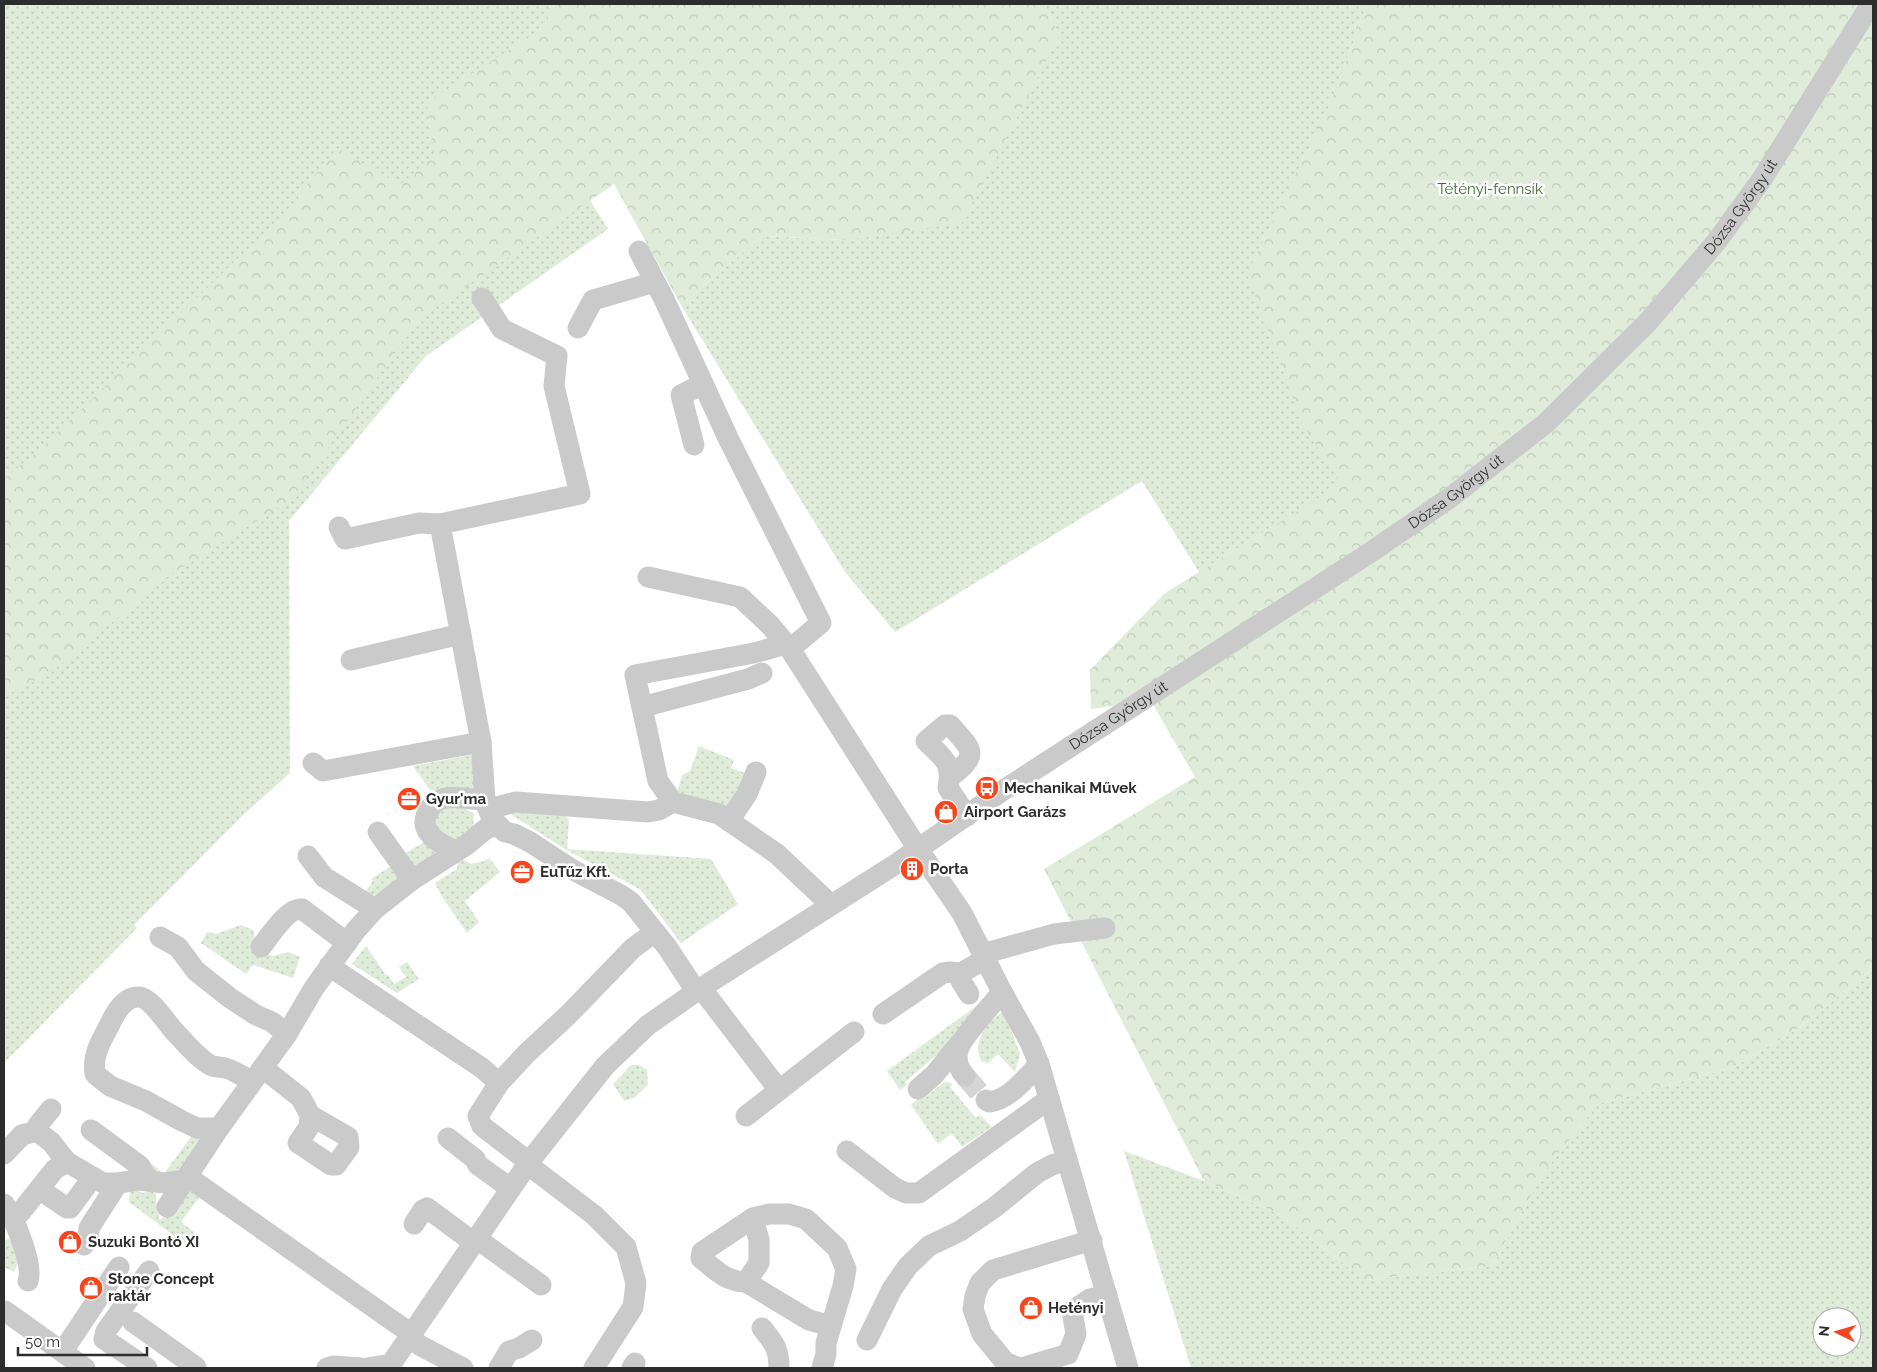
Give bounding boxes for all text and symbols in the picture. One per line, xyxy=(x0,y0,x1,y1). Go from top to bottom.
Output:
street label: Dózsa György út xyxy=(1700,156,1781,258)
park label: Tétényi-fennsík xyxy=(1437,180,1543,198)
street label: Dózsa György út xyxy=(1405,451,1507,533)
street label: Dózsa György út xyxy=(1066,677,1171,754)
bus stop icon: Mechanikai Művek xyxy=(974,775,1000,801)
place label: Mechanikai Művek xyxy=(1004,779,1137,797)
office icon: Gyur'ma xyxy=(396,786,422,812)
place label: Gyur'ma xyxy=(426,790,487,808)
shop icon: Airport Garázs xyxy=(933,799,959,825)
place label: Airport Garázs xyxy=(964,803,1066,821)
building icon: Porta xyxy=(899,856,925,882)
office icon: EuTűz Kft. xyxy=(509,859,535,885)
place label: Porta xyxy=(930,860,969,878)
place label: EuTűz Kft. xyxy=(540,863,610,881)
shop icon: Suzuki Bontó XI xyxy=(57,1229,83,1255)
place label: Suzuki Bontó XI xyxy=(88,1233,199,1251)
place label: Stone Concept raktár xyxy=(108,1270,215,1305)
shop icon: Stone Concept raktár xyxy=(78,1275,104,1301)
shop icon: Hetényi xyxy=(1018,1295,1044,1321)
place label: Hetényi xyxy=(1048,1299,1104,1317)
north arrow xyxy=(1812,1307,1862,1357)
scale bar xyxy=(18,1324,146,1356)
text: N xyxy=(1816,1325,1832,1337)
text: 50 m xyxy=(25,1333,60,1351)

